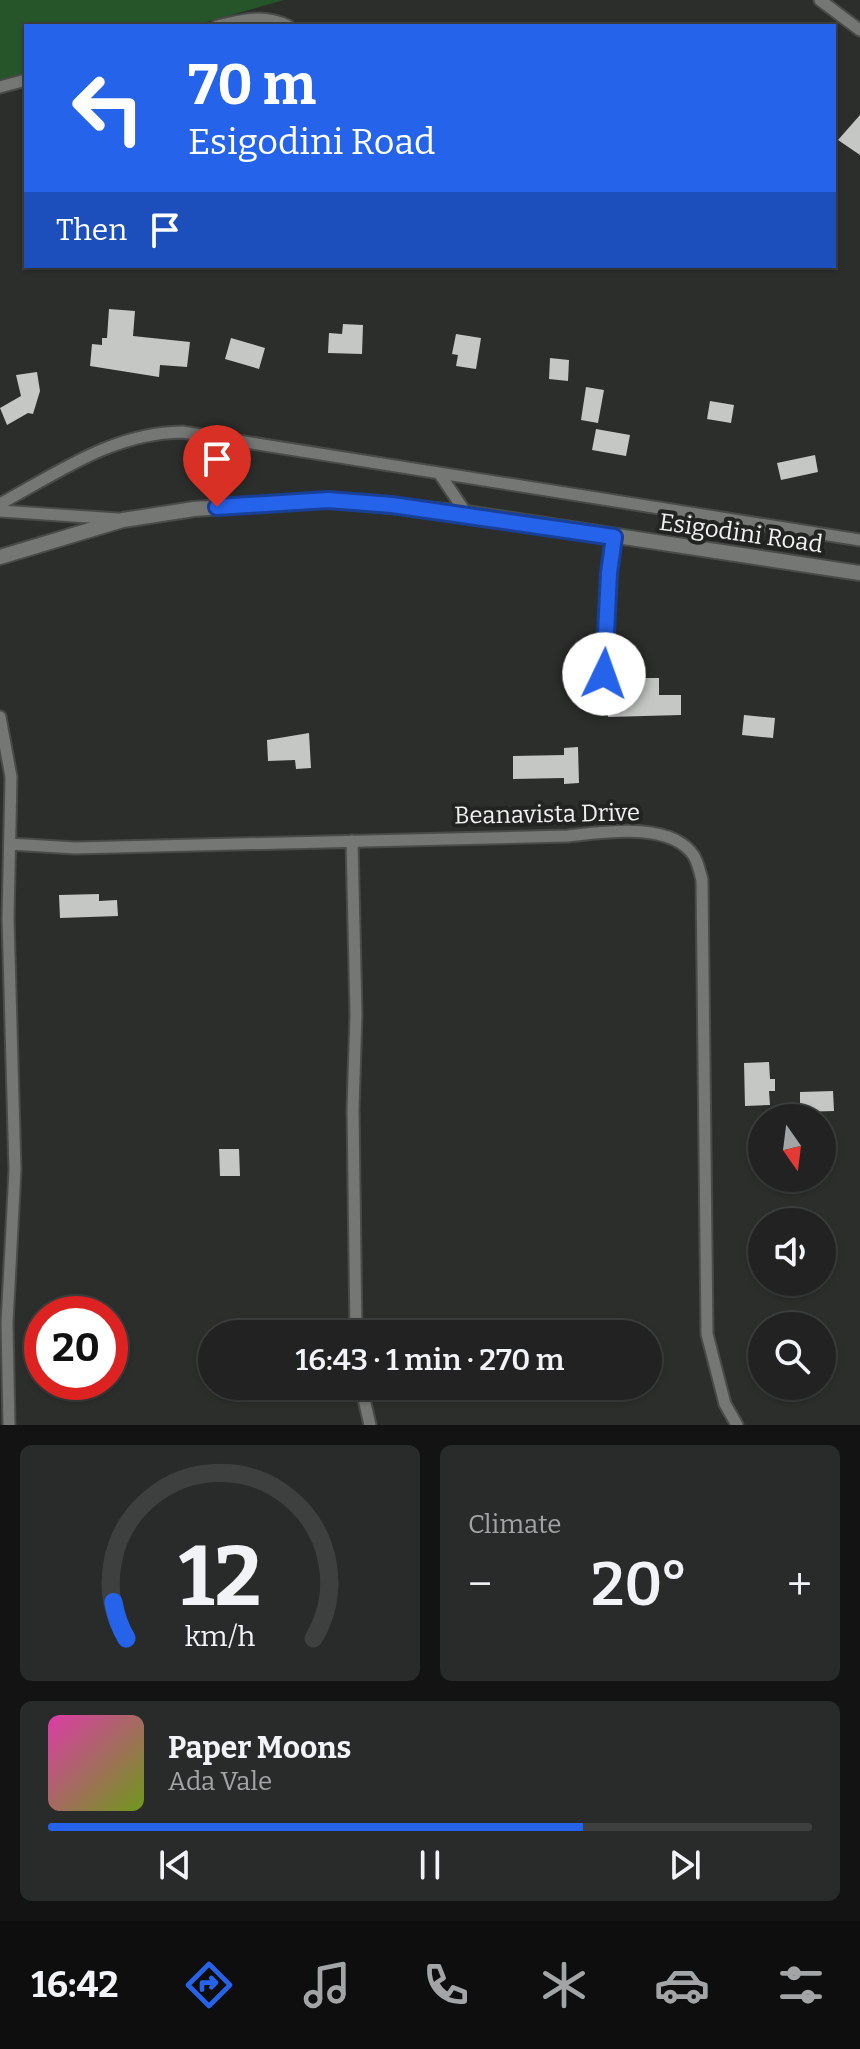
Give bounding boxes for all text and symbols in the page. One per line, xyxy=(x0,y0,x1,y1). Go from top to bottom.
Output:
text: 70 m xyxy=(188,52,316,119)
icon: left xyxy=(56,56,160,160)
text: Esigodini Road xyxy=(188,120,435,164)
icon: arrive xyxy=(143,208,187,252)
text: Then xyxy=(56,212,127,248)
pin xyxy=(183,425,251,507)
icon: arrive xyxy=(195,437,239,481)
street label: Esigodini Road xyxy=(657,508,825,558)
position arrow xyxy=(562,632,646,716)
street label: Beanavista Drive xyxy=(454,798,640,830)
north arrow xyxy=(748,1104,836,1192)
map controls xyxy=(748,1104,836,1400)
button: sound xyxy=(748,1208,836,1296)
speed limit sign: 20 xyxy=(24,1296,128,1400)
button: search xyxy=(748,1312,836,1400)
text: 16:43 · 1 min · 270 m xyxy=(296,1342,564,1378)
text: Climate xyxy=(468,1509,562,1540)
text: 12 xyxy=(179,1527,261,1627)
text: 20° xyxy=(591,1549,688,1621)
text: − xyxy=(468,1558,492,1611)
text: + xyxy=(787,1558,812,1611)
text: km/h xyxy=(185,1619,256,1654)
text: Paper Moons xyxy=(168,1730,351,1766)
text: Ada Vale xyxy=(168,1766,272,1797)
icon: previous xyxy=(153,1843,197,1887)
icon: pause xyxy=(408,1843,452,1887)
icon: next xyxy=(663,1843,707,1887)
icon: directions xyxy=(181,1957,237,2013)
icon: music xyxy=(299,1957,355,2013)
icon: phone xyxy=(418,1957,474,2013)
icon: climate xyxy=(536,1957,592,2013)
icon: car xyxy=(654,1957,710,2013)
icon: filters xyxy=(773,1957,829,2013)
text: 16:42 xyxy=(31,1963,119,2007)

